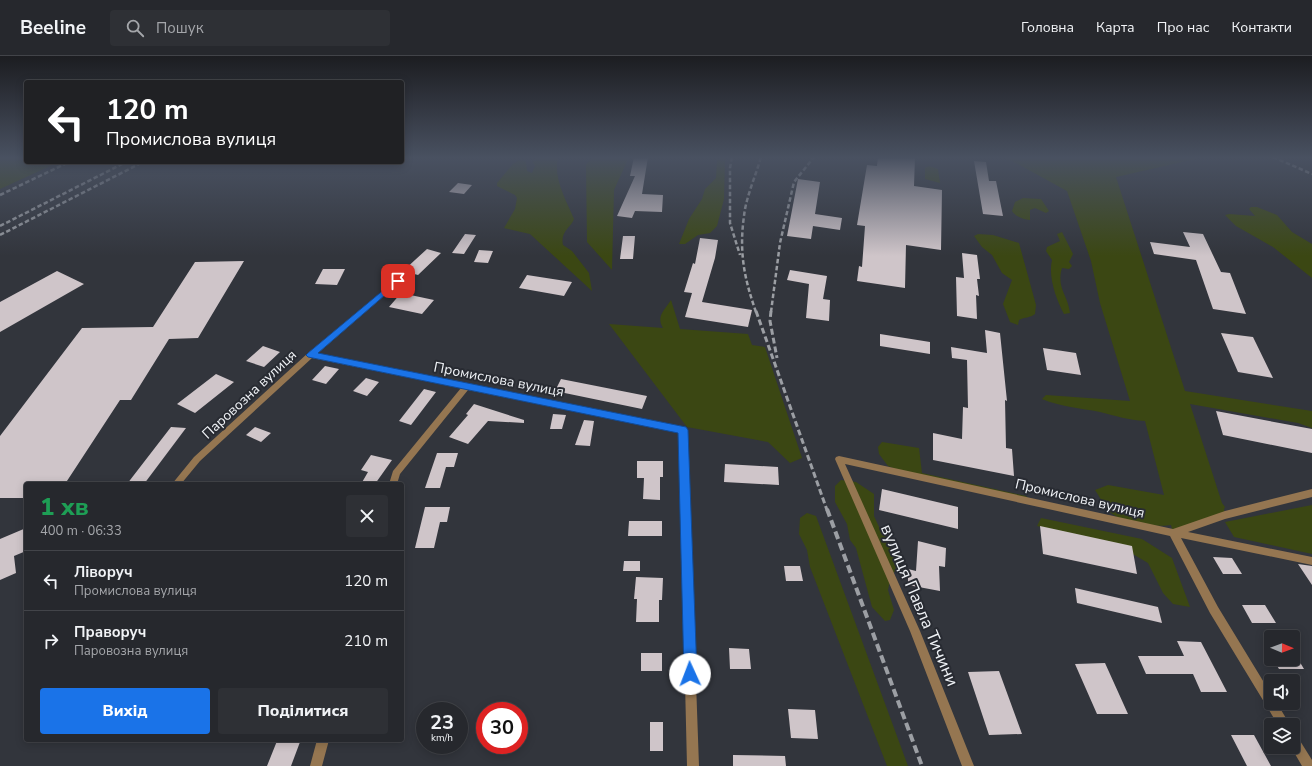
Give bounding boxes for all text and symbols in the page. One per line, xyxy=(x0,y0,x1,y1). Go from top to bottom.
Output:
search box xyxy=(110,10,390,46)
text: Beeline xyxy=(20,15,86,41)
icon: search xyxy=(124,17,146,39)
text: Пошук xyxy=(156,18,204,38)
text: Головна xyxy=(1021,18,1074,37)
text: Карта xyxy=(1096,18,1135,37)
text: Про нас xyxy=(1157,18,1209,37)
text: Контакти xyxy=(1231,18,1292,37)
text: 120 m xyxy=(106,91,189,129)
icon: left xyxy=(40,96,92,148)
text: Промислова вулиця xyxy=(106,127,276,151)
pin xyxy=(381,264,415,298)
icon: arrive xyxy=(387,270,409,292)
street label: Паровозна вулиця xyxy=(198,345,301,443)
street label: Промислова вулиця xyxy=(432,358,566,401)
street label: Промислова вулиця xyxy=(1013,474,1146,523)
text: 1 хв xyxy=(40,491,89,523)
button: close xyxy=(346,495,388,537)
street label: вулиця Павла Тичини xyxy=(875,521,964,690)
text: 400 m · 06:33 xyxy=(40,522,122,540)
text: Ліворуч xyxy=(74,562,133,582)
icon: left xyxy=(40,570,62,592)
text: 120 m xyxy=(344,571,388,591)
text: Промислова вулиця xyxy=(74,582,197,600)
text: Праворуч xyxy=(74,622,146,642)
icon: right xyxy=(40,630,62,652)
north arrow xyxy=(1264,630,1300,666)
map controls xyxy=(1264,630,1300,754)
text: 210 m xyxy=(344,631,388,651)
text: Паровозна вулиця xyxy=(74,642,188,660)
position arrow xyxy=(669,653,711,695)
button: sound xyxy=(1264,674,1300,710)
button: Вихід xyxy=(40,688,210,734)
button: Поділитися xyxy=(218,688,388,734)
speed limit sign: 30 xyxy=(476,702,528,754)
text: 23 xyxy=(430,709,454,736)
button: layers xyxy=(1264,718,1300,754)
text: km/h xyxy=(431,731,453,745)

